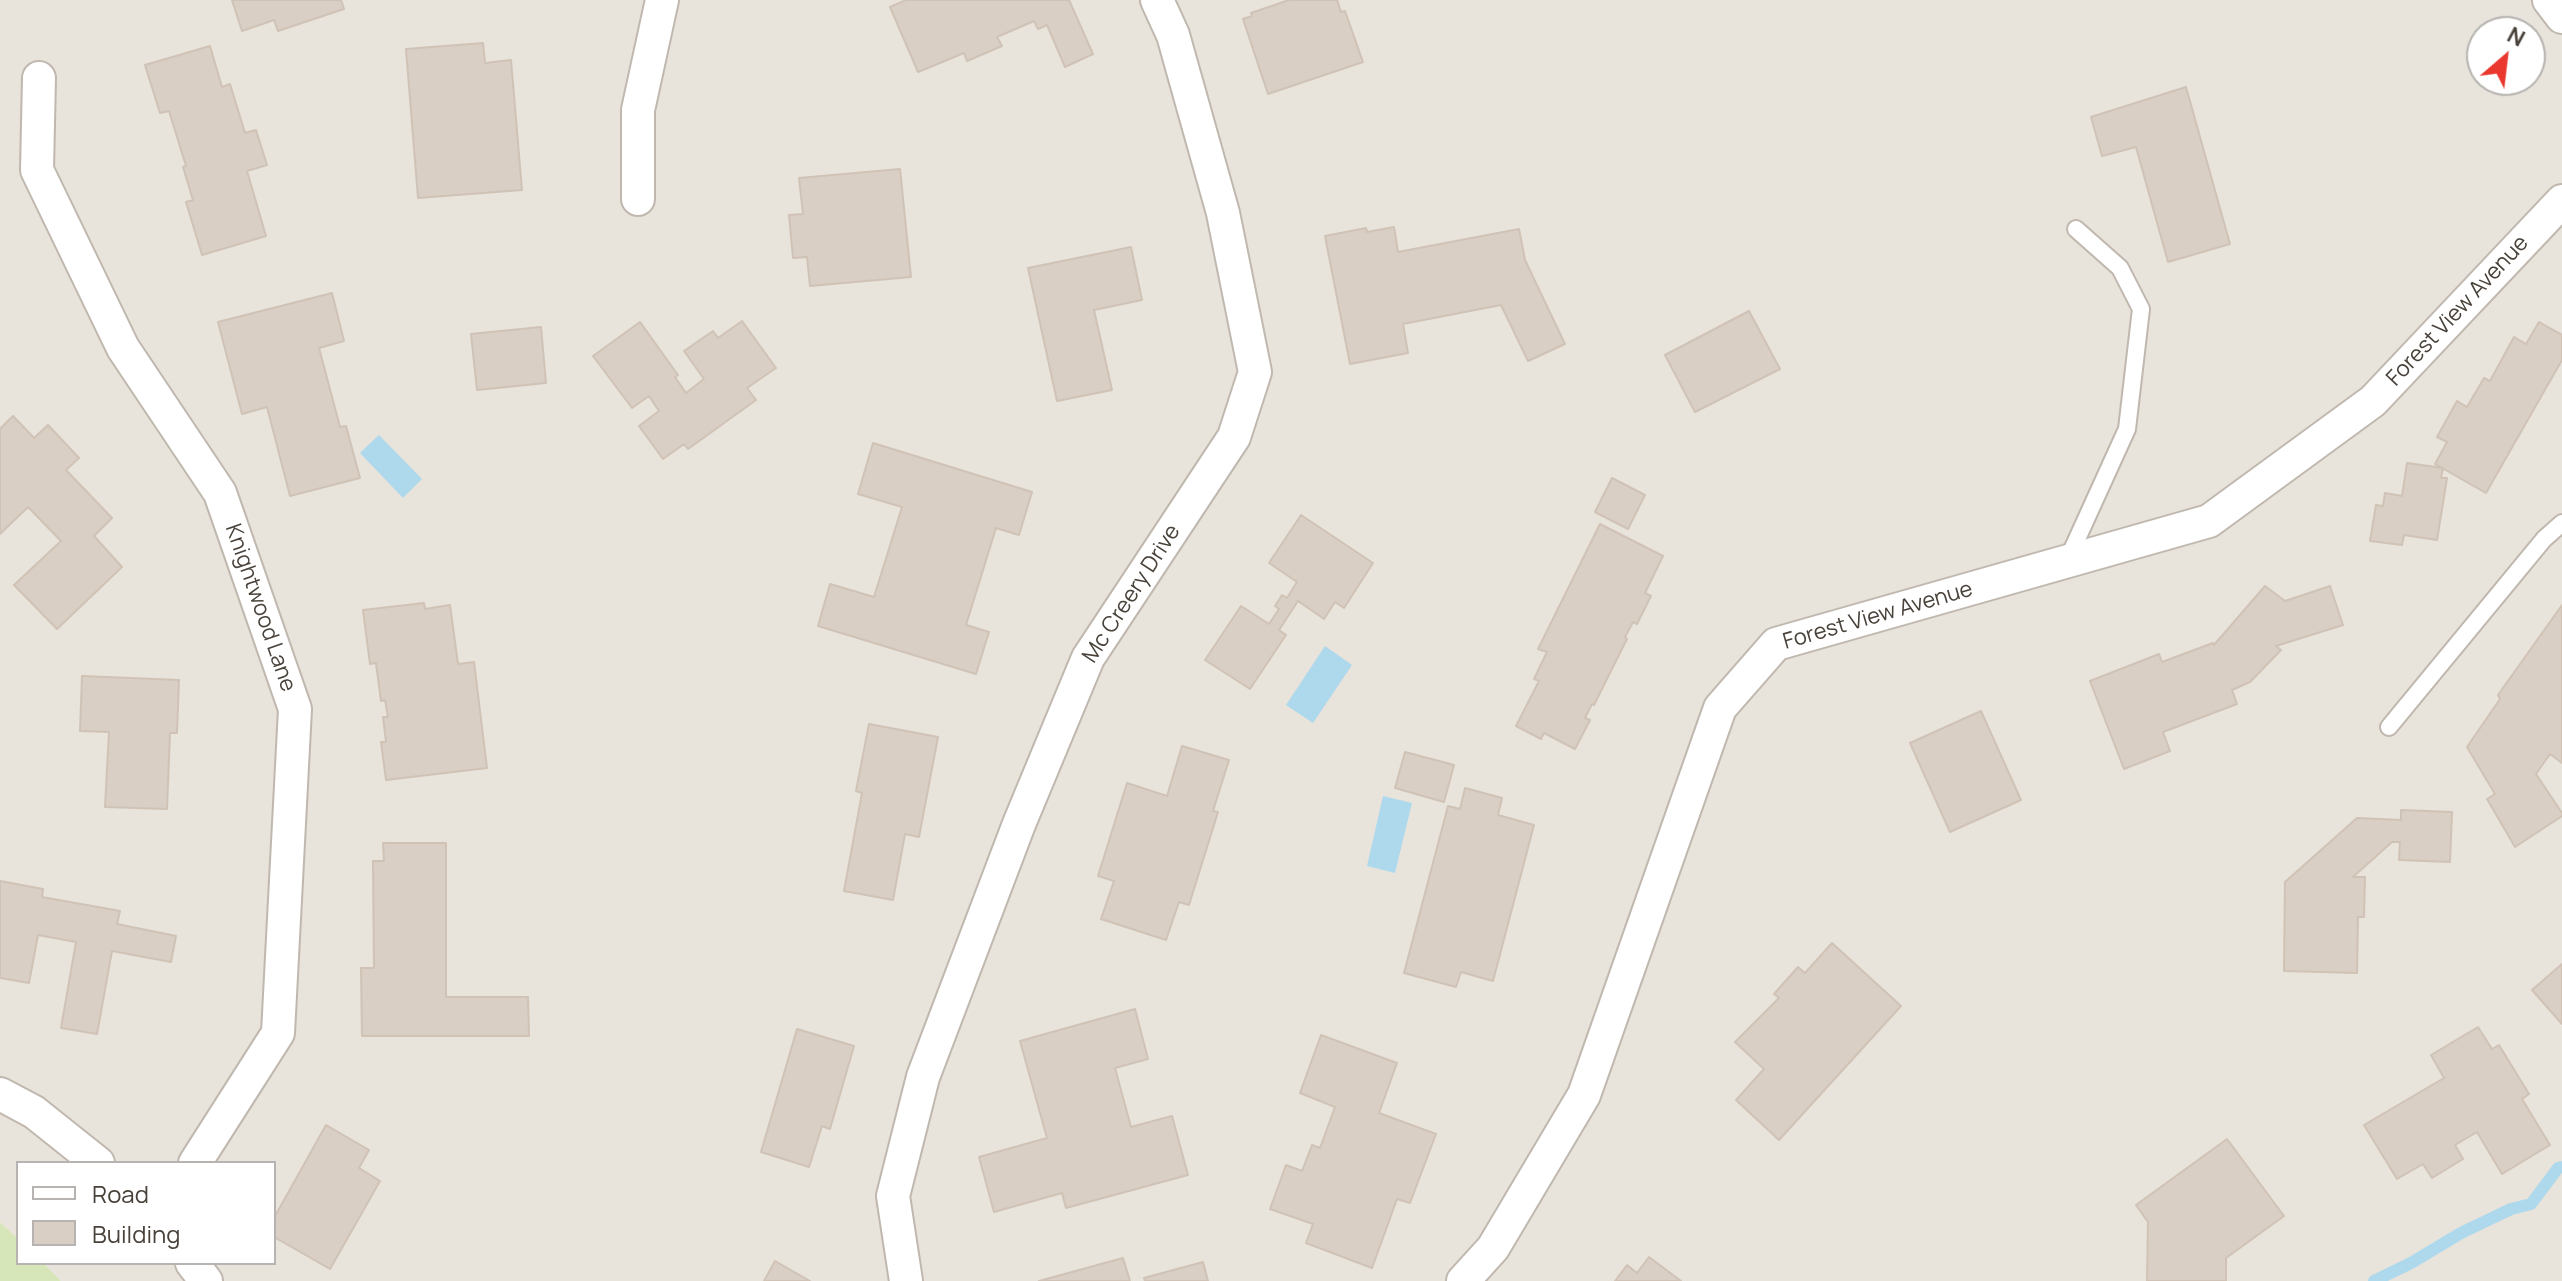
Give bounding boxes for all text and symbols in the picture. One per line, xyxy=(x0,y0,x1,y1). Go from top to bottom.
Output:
north arrow xyxy=(2466,16,2546,96)
text: N xyxy=(2502,20,2530,54)
street label: Forest View Avenue xyxy=(2381,230,2535,392)
street label: Mc Creery Drive xyxy=(1078,520,1186,668)
street label: Knightwood Lane xyxy=(219,521,301,695)
street label: Forest View Avenue xyxy=(1780,576,1976,656)
legend xyxy=(16,1161,276,1265)
text: Road xyxy=(92,1177,149,1210)
text: Building xyxy=(92,1217,180,1250)

